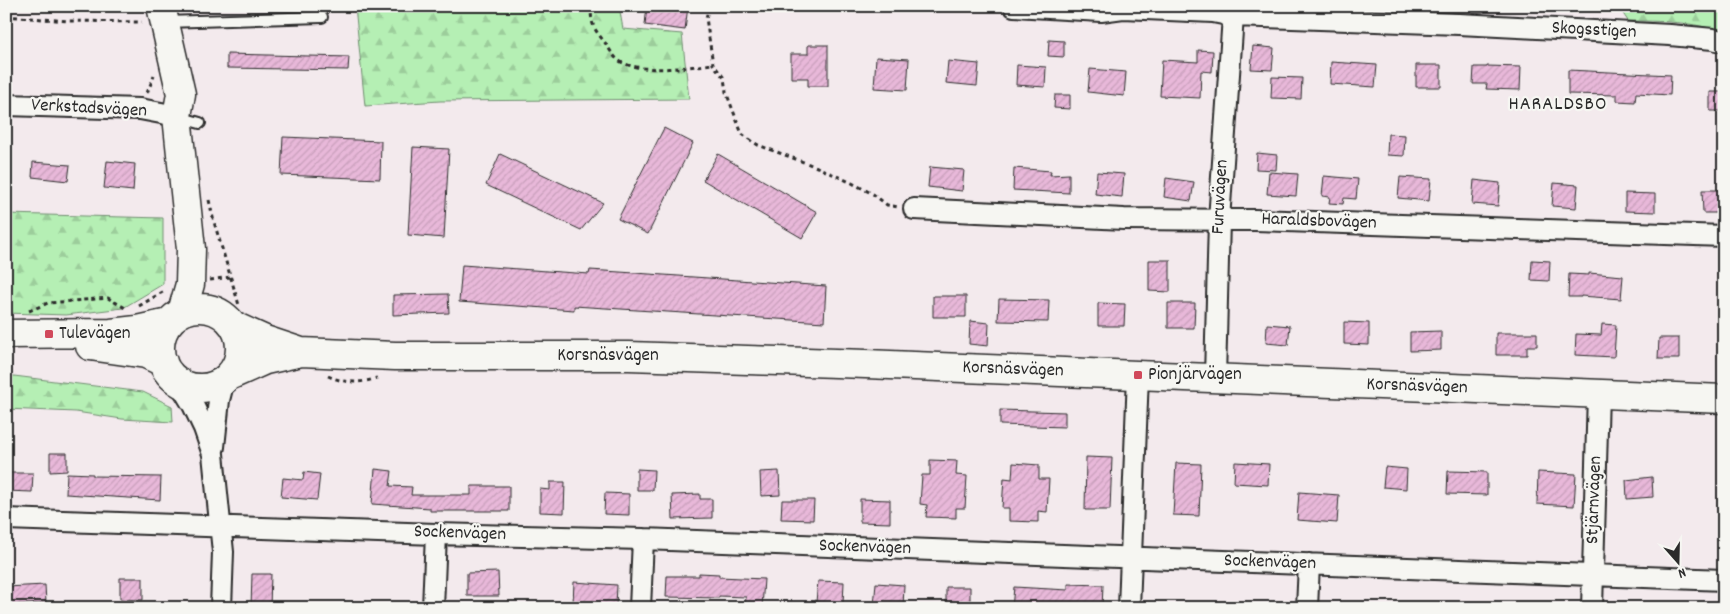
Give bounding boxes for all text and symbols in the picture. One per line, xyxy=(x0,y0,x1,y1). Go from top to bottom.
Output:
street label: Skogsstigen xyxy=(1551,15,1637,47)
district label: HARALDSBO xyxy=(1508,91,1608,119)
street label: Verkstadsvägen xyxy=(30,92,148,126)
street label: Furuvägen xyxy=(1206,159,1236,235)
street label: Haraldsbovägen xyxy=(1261,206,1377,238)
place label: Tulevägen xyxy=(59,321,131,348)
marker: Tulevägen xyxy=(43,328,55,340)
street label: Korsnäsvägen xyxy=(557,343,659,370)
street label: Korsnäsvägen xyxy=(962,355,1064,385)
place label: Pionjärvägen xyxy=(1148,362,1242,389)
marker: Pionjärvägen xyxy=(1132,369,1144,381)
street label: Korsnäsvägen xyxy=(1366,372,1468,402)
street label: Stjärnvägen xyxy=(1580,455,1610,545)
street label: Sockenvägen xyxy=(413,519,507,549)
street label: Sockenvägen xyxy=(818,533,912,563)
north arrow xyxy=(1652,536,1702,586)
street label: Sockenvägen xyxy=(1223,548,1317,578)
text: N xyxy=(1675,562,1688,583)

